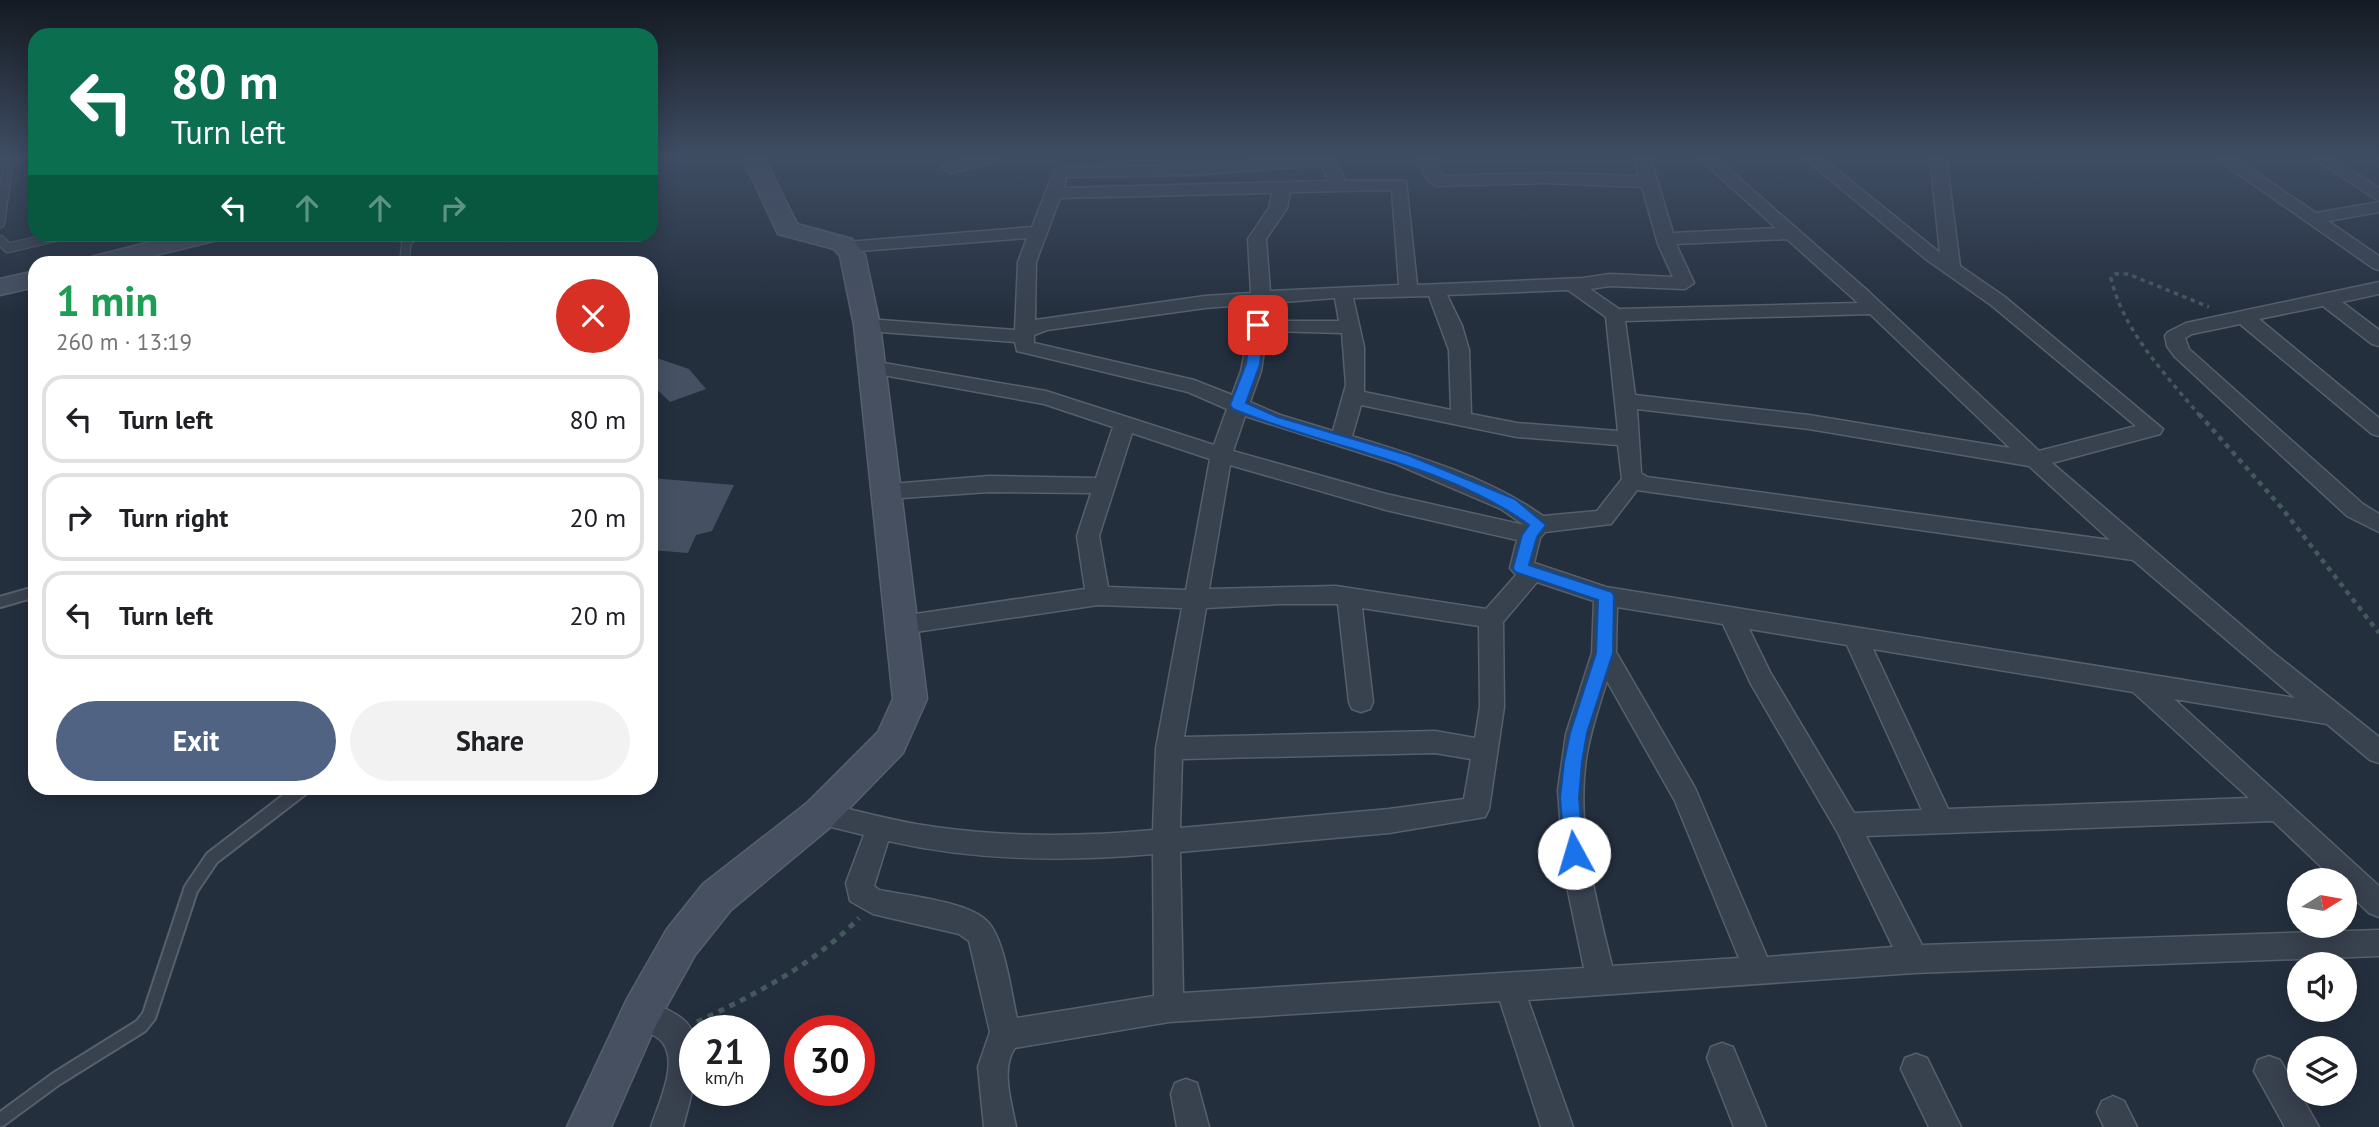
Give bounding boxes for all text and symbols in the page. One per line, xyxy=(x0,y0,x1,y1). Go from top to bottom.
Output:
text: 80 m xyxy=(171,49,278,113)
icon: left xyxy=(56,56,147,147)
text: Turn left xyxy=(171,111,286,153)
icon: left xyxy=(215,189,253,227)
icon: ahead xyxy=(288,189,326,227)
icon: ahead xyxy=(361,189,399,227)
icon: right xyxy=(434,189,472,227)
text: 1 min xyxy=(56,273,158,328)
button: close xyxy=(556,279,630,353)
pin xyxy=(1228,295,1288,355)
icon: arrive xyxy=(1239,306,1277,344)
text: 260 m · 13:19 xyxy=(56,327,192,356)
icon: left xyxy=(60,400,98,438)
text: Turn left xyxy=(119,403,213,436)
text: 80 m xyxy=(570,403,626,436)
icon: right xyxy=(60,498,98,536)
text: Turn right xyxy=(119,501,228,534)
text: 20 m xyxy=(570,501,626,534)
icon: left xyxy=(60,596,98,634)
text: Turn left xyxy=(119,599,213,632)
text: 20 m xyxy=(570,599,626,632)
button: Exit xyxy=(56,701,336,781)
button: Share xyxy=(350,701,630,781)
position arrow xyxy=(1537,816,1611,890)
north arrow xyxy=(2287,868,2357,938)
map controls xyxy=(2287,868,2357,1106)
button: sound xyxy=(2287,952,2357,1022)
speed limit sign: 30 xyxy=(784,1015,875,1106)
text: 21 xyxy=(705,1028,744,1074)
button: layers xyxy=(2287,1036,2357,1106)
text: km/h xyxy=(705,1066,744,1089)

